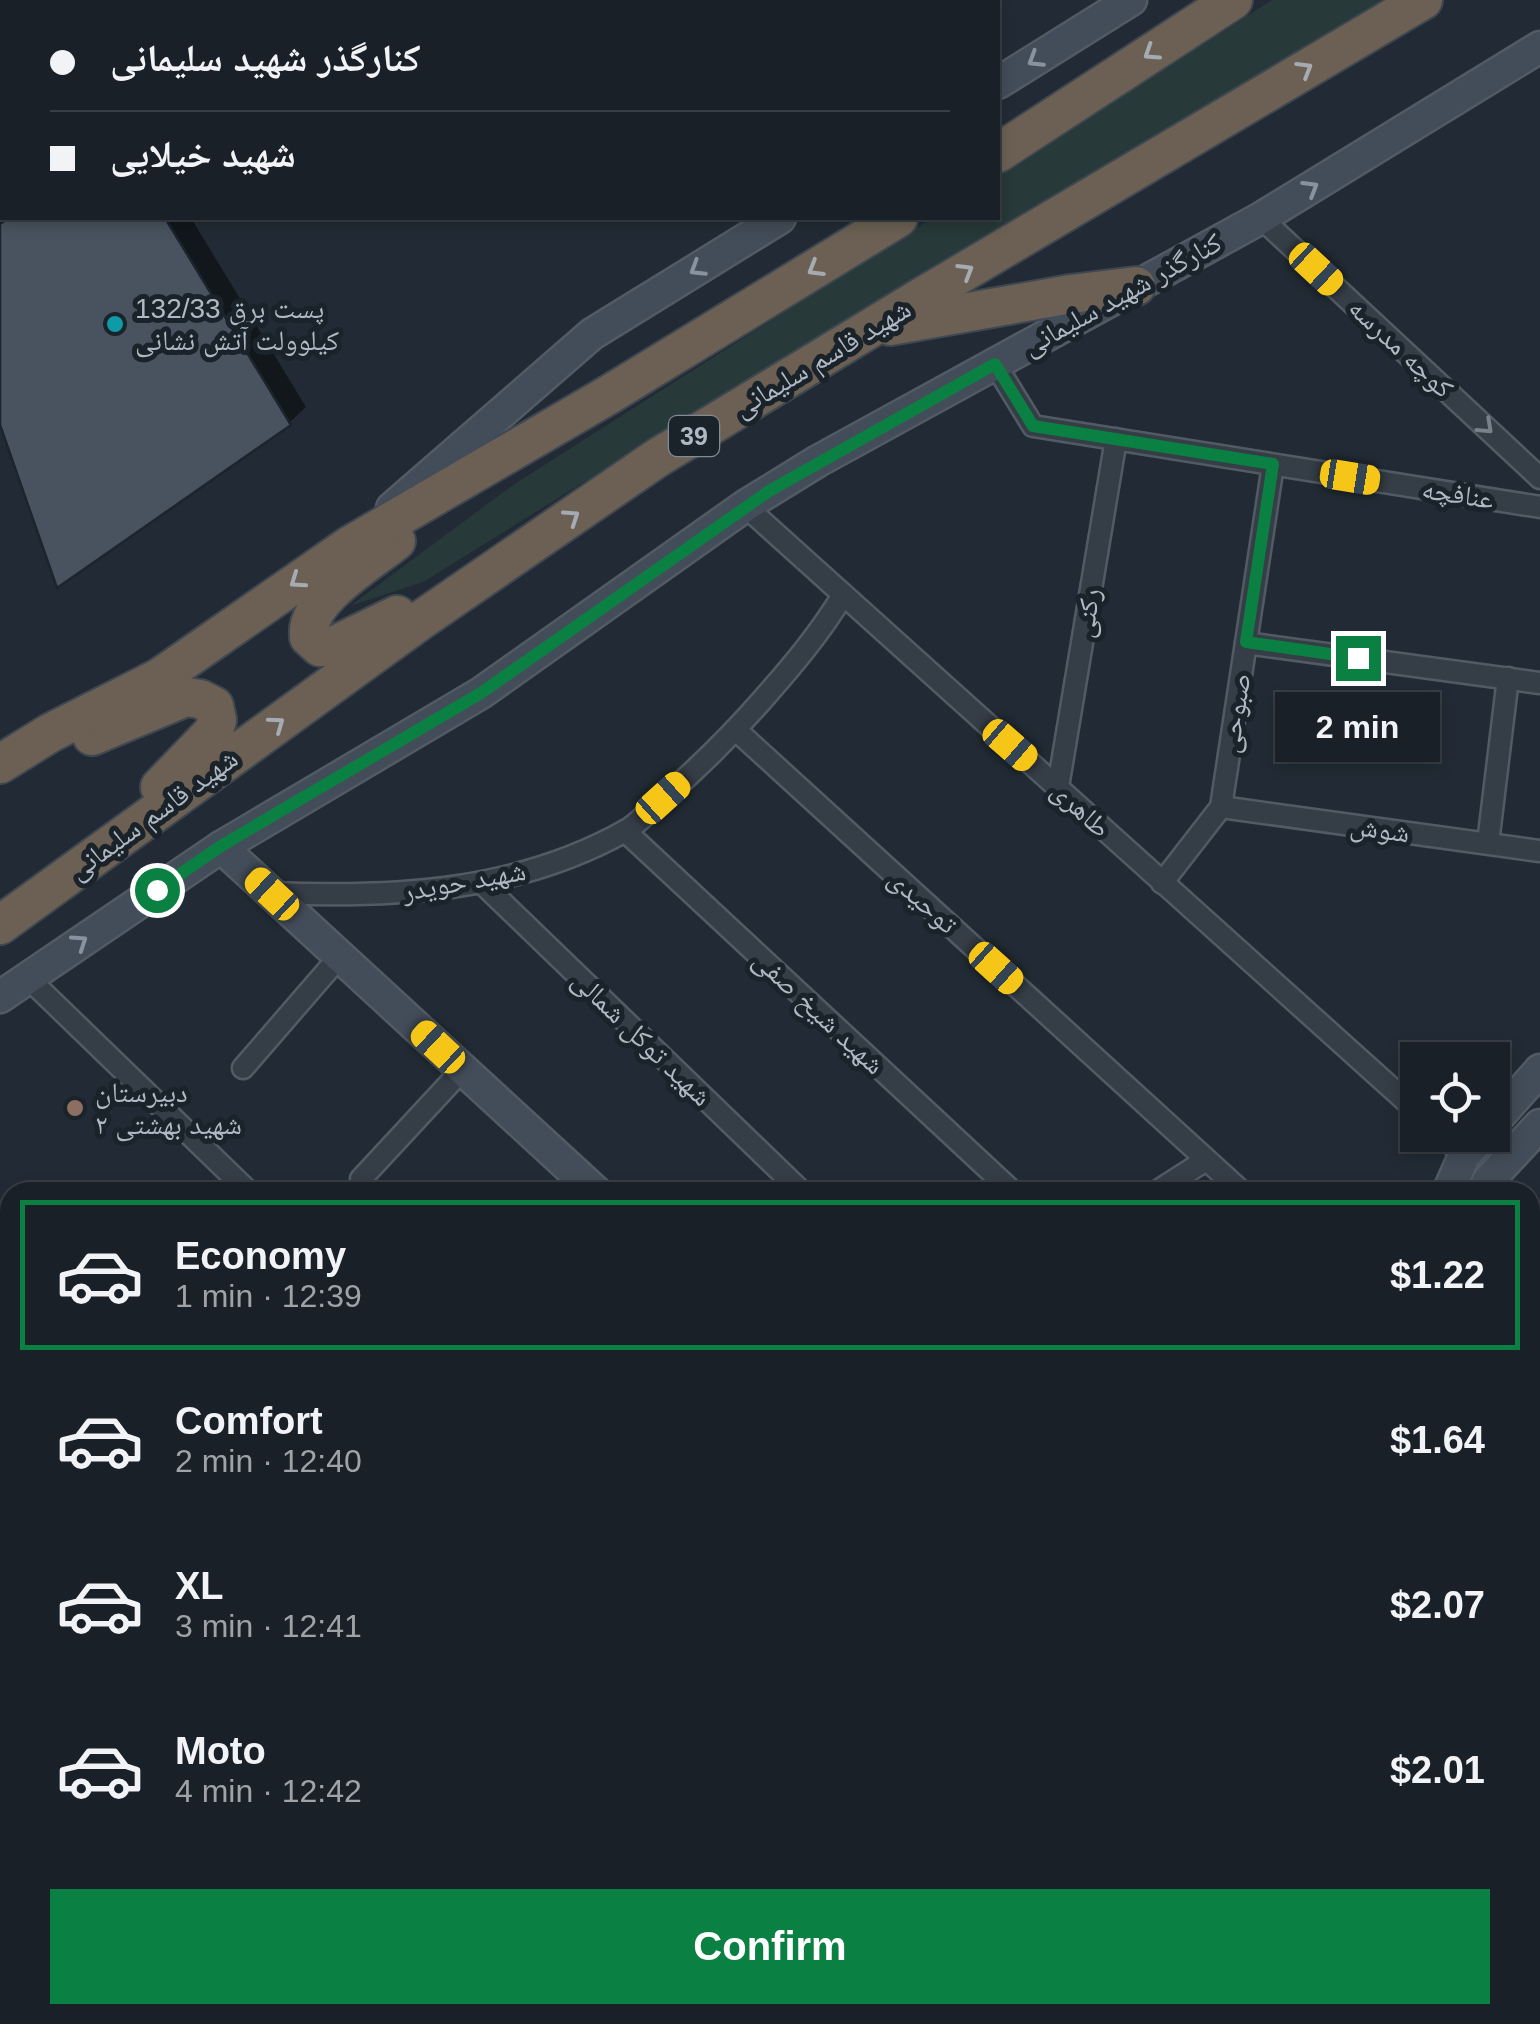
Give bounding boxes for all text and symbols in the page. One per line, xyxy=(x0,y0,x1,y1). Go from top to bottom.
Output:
text: کنارگذر شهید سلیمانی xyxy=(110,37,421,79)
one-way arrow xyxy=(1144,41,1162,60)
one-way arrow xyxy=(1027,48,1045,67)
one-way arrow xyxy=(1294,62,1312,81)
text: شهید خیلایی xyxy=(110,133,296,175)
one-way arrow xyxy=(1300,181,1318,200)
street label: کنارگذر شهید سلیمانی xyxy=(1017,226,1228,363)
car xyxy=(1284,238,1348,300)
one-way arrow xyxy=(690,257,708,276)
one-way arrow xyxy=(808,257,826,276)
one-way arrow xyxy=(955,264,973,283)
street label: کوچه مدرسه xyxy=(1342,292,1460,405)
place label: پست برق 132/33 کیلوولت آتش نشانی xyxy=(135,293,340,358)
street label: شهید قاسم سلیمانی xyxy=(728,293,918,426)
marker: پست برق 132/33 کیلوولت آتش نشانی xyxy=(104,313,126,335)
road number: 39 xyxy=(669,416,719,456)
one-way arrow xyxy=(1474,416,1493,434)
car xyxy=(1318,457,1382,497)
street label: عنافچه xyxy=(1420,473,1496,516)
one-way arrow xyxy=(560,511,579,529)
one-way arrow xyxy=(290,569,309,587)
street label: رکنی xyxy=(1068,586,1108,640)
route end xyxy=(1336,636,1381,681)
street label: صبوحی xyxy=(1213,671,1259,755)
callout: 2 min xyxy=(1276,693,1440,763)
text: 2 min xyxy=(1316,709,1399,745)
car xyxy=(978,714,1042,776)
one-way arrow xyxy=(266,718,285,736)
street label: شهید قاسم سلیمانی xyxy=(63,742,245,888)
car xyxy=(631,767,695,829)
street label: طاهری xyxy=(1045,774,1117,844)
street label: شوش xyxy=(1348,809,1412,850)
street label: شهید حویدر xyxy=(399,855,528,908)
street label: توحیدی xyxy=(882,862,964,940)
car xyxy=(240,863,304,925)
route start xyxy=(135,868,180,913)
one-way arrow xyxy=(70,936,88,955)
car xyxy=(964,937,1028,999)
street label: شهید شیخ صفی xyxy=(746,944,891,1082)
street label: شهید توکل شمالی xyxy=(565,964,718,1113)
car xyxy=(406,1016,470,1078)
map controls xyxy=(1400,1042,1510,1152)
button: locate xyxy=(1400,1042,1510,1152)
place label: دبیرستان شهید بهشتی ۲ xyxy=(95,1077,242,1142)
marker: دبیرستان شهید بهشتی ۲ xyxy=(64,1097,86,1119)
icon: car xyxy=(55,1230,145,1320)
text: Economy xyxy=(175,1235,346,1277)
text: $1.22 xyxy=(1390,1254,1485,1296)
text: 1 min · 12:39 xyxy=(175,1278,362,1314)
icon: car xyxy=(55,1395,145,1485)
text: Comfort xyxy=(175,1400,323,1442)
text: $1.64 xyxy=(1390,1419,1485,1461)
text: 2 min · 12:40 xyxy=(175,1443,362,1479)
icon: car xyxy=(55,1560,145,1650)
text: XL xyxy=(175,1565,224,1607)
text: $2.07 xyxy=(1390,1584,1485,1626)
text: 3 min · 12:41 xyxy=(175,1608,362,1644)
icon: car xyxy=(55,1725,145,1815)
text: Moto xyxy=(175,1730,266,1772)
text: $2.01 xyxy=(1390,1749,1485,1791)
text: 4 min · 12:42 xyxy=(175,1773,362,1809)
button: Confirm xyxy=(50,1889,1490,2004)

